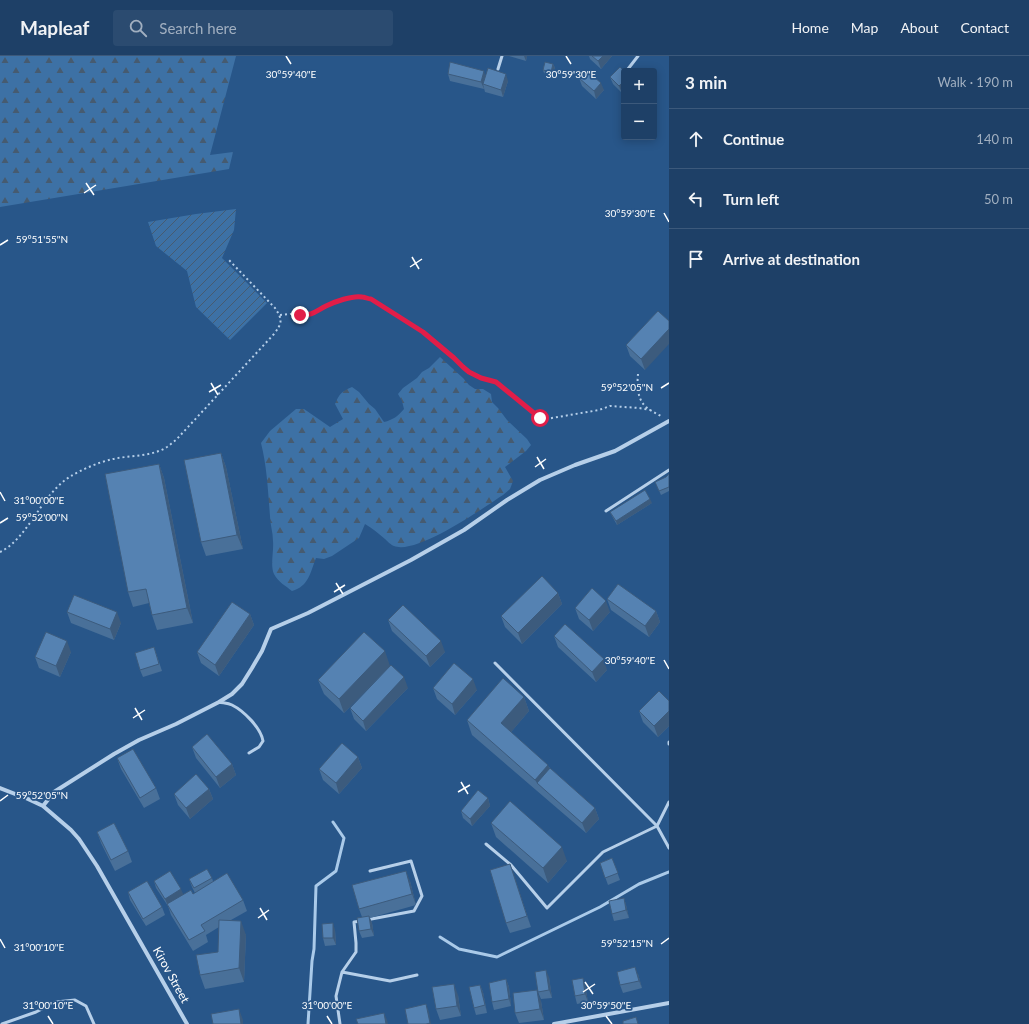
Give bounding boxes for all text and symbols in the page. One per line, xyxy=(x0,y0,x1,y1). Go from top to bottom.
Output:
search box xyxy=(113,10,393,46)
text: Mapleaf xyxy=(20,16,89,39)
icon: search xyxy=(127,17,149,39)
text: Search here xyxy=(159,19,237,37)
text: Home xyxy=(791,19,829,36)
text: Map xyxy=(851,19,878,36)
text: About xyxy=(900,19,938,36)
text: Contact xyxy=(960,19,1009,36)
text: 30°59'40"E xyxy=(266,68,316,80)
text: 30°59'30"E xyxy=(546,68,596,80)
map controls xyxy=(621,68,657,140)
button: + xyxy=(621,68,657,104)
text: 3 min xyxy=(685,72,727,93)
text: Walk · 190 m xyxy=(937,74,1013,90)
button: − xyxy=(621,104,657,140)
icon: ahead xyxy=(685,128,707,150)
text: Continue xyxy=(723,130,784,148)
text: 140 m xyxy=(976,131,1013,147)
icon: left xyxy=(685,188,707,210)
text: Turn left xyxy=(723,190,779,208)
text: 50 m xyxy=(984,191,1013,207)
text: 30°59'30"E xyxy=(605,207,655,219)
text: 59°51'55"N xyxy=(16,233,68,245)
icon: arrive xyxy=(685,248,707,270)
text: Arrive at destination xyxy=(723,250,860,268)
route end xyxy=(291,306,309,324)
text: 59°52'05"N xyxy=(601,381,653,393)
route start xyxy=(531,409,549,427)
text: 31°00'00"E xyxy=(14,494,64,506)
text: 59°52'00"N xyxy=(16,511,68,523)
text: 30°59'40"E xyxy=(605,654,655,666)
text: 59°52'05"N xyxy=(16,789,68,801)
text: 59°52'15"N xyxy=(601,937,653,949)
text: 31°00'10"E xyxy=(14,941,64,953)
street label: Kirov Street xyxy=(150,944,193,1006)
text: 31°00'10"E xyxy=(23,999,73,1011)
text: 31°00'00"E xyxy=(302,999,352,1011)
text: 30°59'50"E xyxy=(581,999,631,1011)

